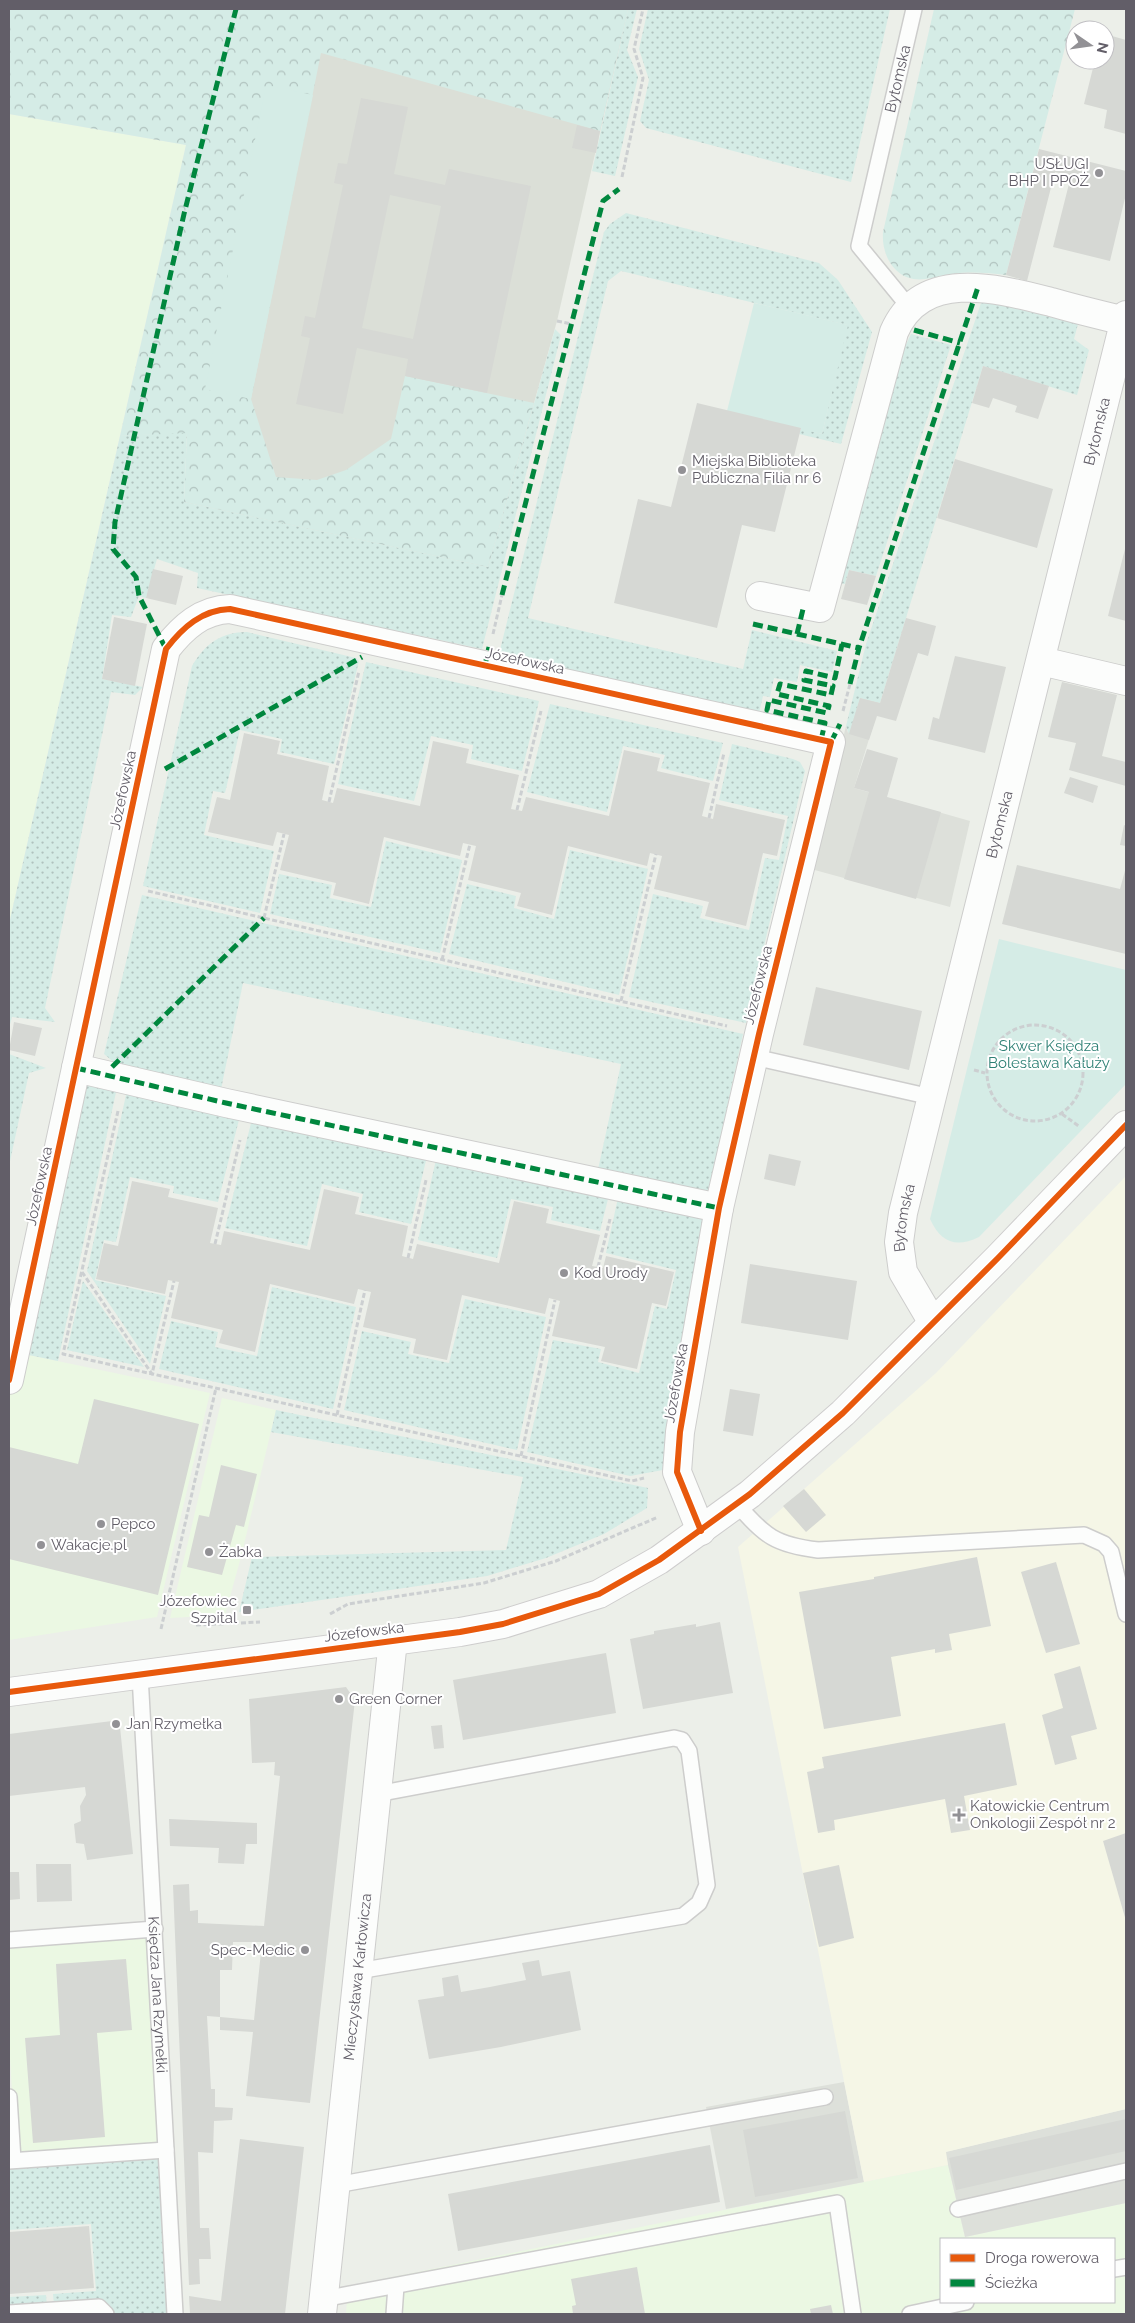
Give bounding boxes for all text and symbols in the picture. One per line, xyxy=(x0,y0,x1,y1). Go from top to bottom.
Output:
north arrow xyxy=(1065,20,1115,70)
text: N xyxy=(1094,41,1112,55)
street label: Bytomska xyxy=(881,43,914,114)
place label: USŁUGI BHP I PPOŻ xyxy=(1009,155,1089,190)
marker: USŁUGI BHP I PPOŻ xyxy=(1093,167,1105,179)
street label: Bytomska xyxy=(1080,396,1114,467)
place label: Miejska Biblioteka Publiczna Filia nr 6 xyxy=(692,452,821,487)
marker: Miejska Biblioteka Publiczna Filia nr 6 xyxy=(676,464,688,476)
street label: Józefowska xyxy=(484,644,566,678)
street label: Józefowska xyxy=(106,749,140,831)
street label: Bytomska xyxy=(982,789,1017,860)
street label: Józefowska xyxy=(740,944,776,1026)
park label: Skwer Księdza Bolesława Kałuży xyxy=(988,1037,1110,1072)
street label: Józefowska xyxy=(22,1145,56,1227)
street label: Bytomska xyxy=(890,1182,919,1253)
place label: Kod Urody xyxy=(574,1264,648,1282)
marker: Kod Urody xyxy=(558,1267,570,1279)
street label: Józefowska xyxy=(660,1342,692,1424)
place label: Pepco xyxy=(111,1515,155,1533)
marker: Pepco xyxy=(95,1518,107,1530)
place label: Wakacje.pl xyxy=(51,1536,128,1554)
marker: Wakacje.pl xyxy=(35,1539,47,1551)
place label: Żabka xyxy=(219,1542,262,1561)
marker: Żabka xyxy=(203,1546,215,1558)
place label: Józefowiec Szpital xyxy=(159,1592,238,1627)
marker: Józefowiec Szpital xyxy=(241,1604,253,1616)
street label: Józefowska xyxy=(323,1618,405,1646)
place label: Green Corner xyxy=(349,1690,443,1708)
marker: Green Corner xyxy=(333,1693,345,1705)
place label: Jan Rzymełka xyxy=(126,1715,222,1733)
marker: Jan Rzymełka xyxy=(110,1718,122,1730)
place label: Katowickie Centrum Onkologii Zespół nr 2 xyxy=(970,1797,1116,1832)
marker: Katowickie Centrum Onkologii Zespół nr 2 xyxy=(952,1808,966,1822)
street label: Mieczysława Karłowicza xyxy=(340,1892,375,2061)
street label: Księdza Jana Rzymełki xyxy=(144,1916,171,2073)
place label: Spec-Medic xyxy=(211,1941,295,1959)
marker: Spec-Medic xyxy=(299,1944,311,1956)
legend xyxy=(940,2238,1115,2303)
text: Droga rowerowa xyxy=(985,2249,1099,2267)
text: Ścieżka xyxy=(985,2274,1038,2292)

